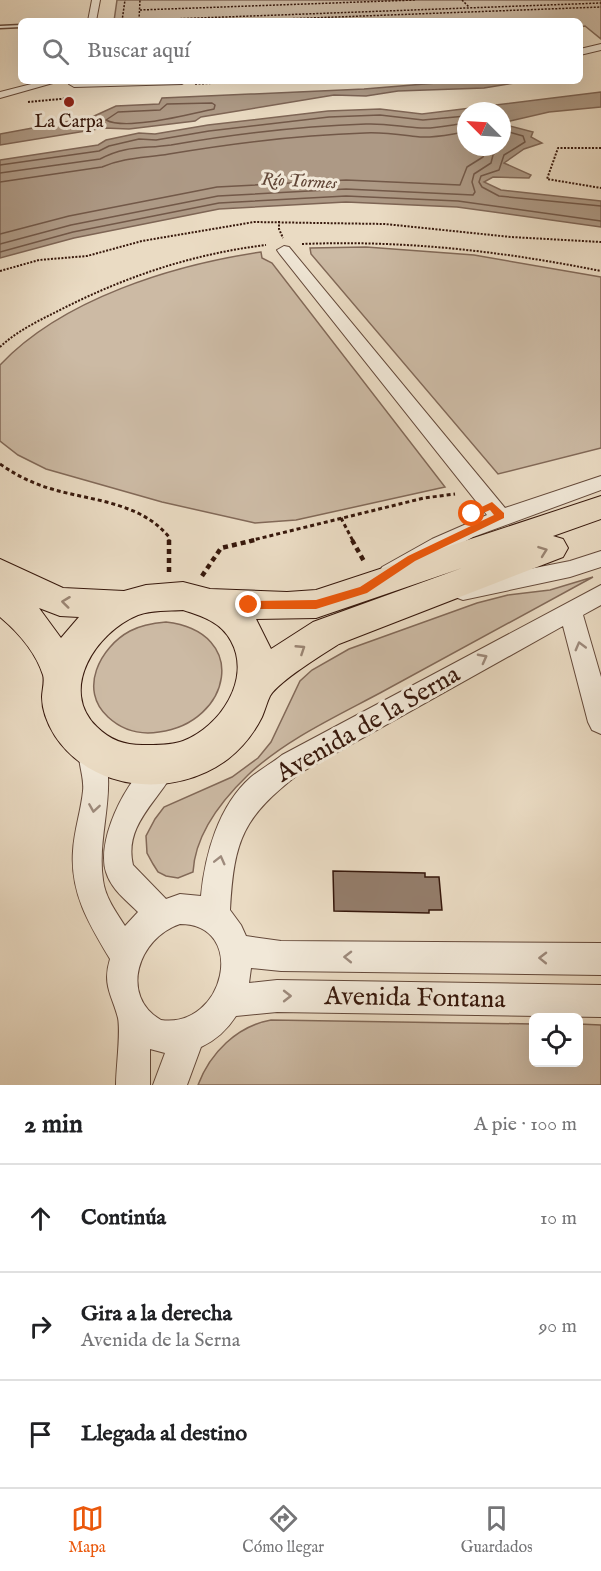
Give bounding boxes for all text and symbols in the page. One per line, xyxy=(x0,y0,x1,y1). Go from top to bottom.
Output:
search box xyxy=(18,18,583,84)
icon: search xyxy=(39,35,72,68)
text: Buscar aquí xyxy=(87,37,190,65)
marker: La Carpa xyxy=(62,95,76,109)
north arrow xyxy=(457,102,511,156)
place label: La Carpa xyxy=(34,111,104,134)
water label: Río Tormes xyxy=(261,169,338,196)
route start xyxy=(458,500,484,526)
one-way arrow xyxy=(537,546,548,558)
route end xyxy=(235,591,261,617)
one-way arrow xyxy=(62,596,71,608)
one-way arrow xyxy=(575,641,588,651)
one-way arrow xyxy=(294,645,305,656)
one-way arrow xyxy=(477,654,488,665)
street label: Avenida de la Serna xyxy=(269,658,467,791)
one-way arrow xyxy=(88,802,101,812)
one-way arrow xyxy=(213,855,226,865)
one-way arrow xyxy=(343,950,352,963)
one-way arrow xyxy=(538,952,547,964)
street label: Avenida Fontana xyxy=(323,980,507,1016)
one-way arrow xyxy=(282,990,291,1002)
map controls xyxy=(529,1013,583,1067)
button: locate xyxy=(529,1013,583,1067)
text: 2 min xyxy=(24,1108,83,1141)
text: A pie · 100 m xyxy=(474,1112,577,1137)
icon: ahead xyxy=(24,1202,57,1235)
text: Continúa xyxy=(81,1204,166,1232)
text: 10 m xyxy=(540,1206,577,1231)
text: Gira a la derecha xyxy=(81,1300,232,1328)
icon: right xyxy=(24,1310,57,1343)
text: 90 m xyxy=(539,1314,577,1339)
text: Avenida de la Serna xyxy=(81,1328,240,1353)
icon: arrive xyxy=(24,1418,57,1451)
text: Llegada al destino xyxy=(81,1420,247,1448)
tab: Mapa xyxy=(68,1502,106,1558)
tab: Cómo llegar xyxy=(242,1502,324,1558)
tab: Guardados xyxy=(461,1502,533,1558)

